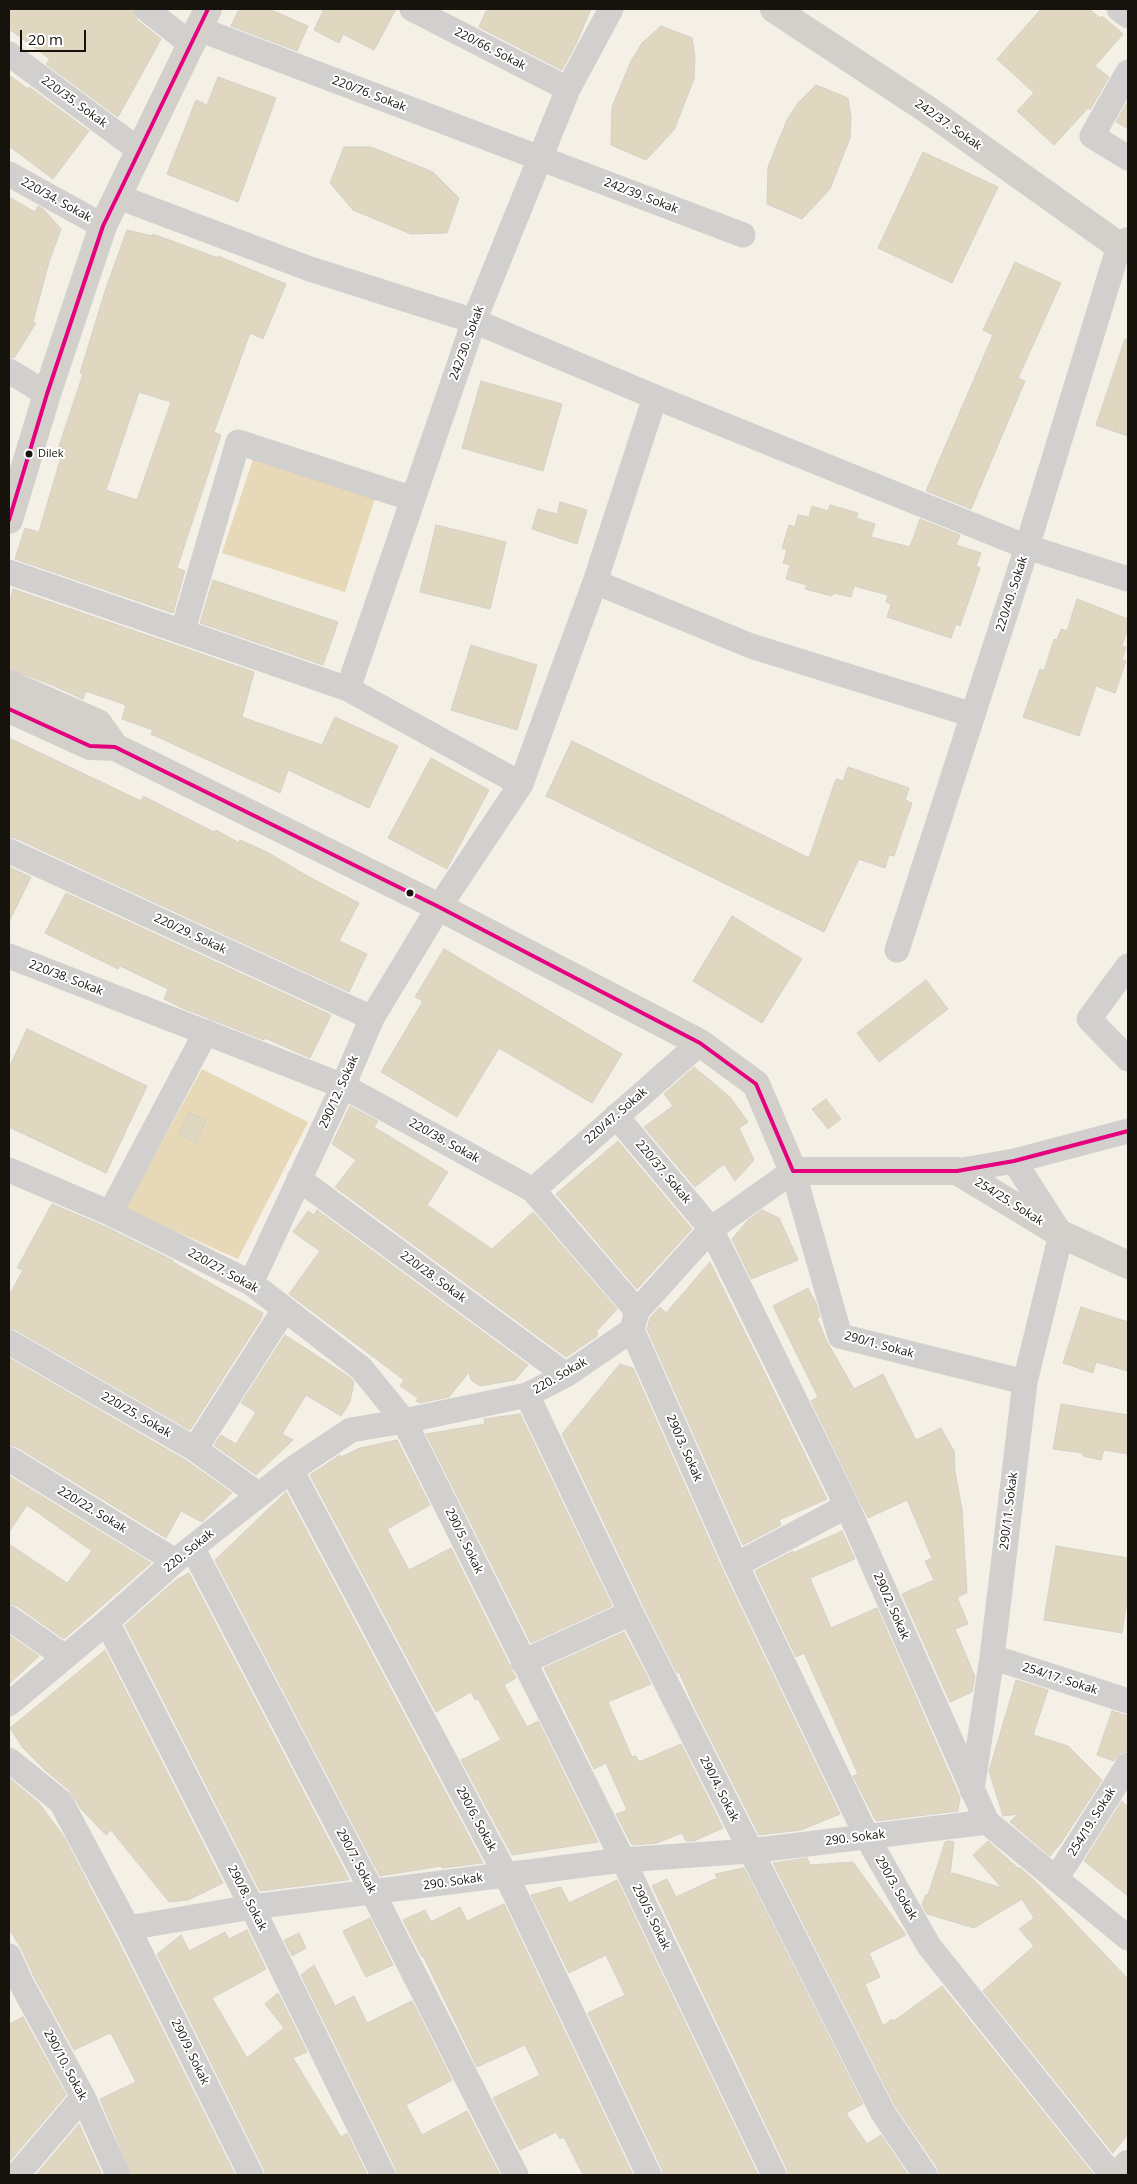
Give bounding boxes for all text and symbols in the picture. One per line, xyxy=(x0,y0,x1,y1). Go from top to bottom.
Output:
scale bar xyxy=(22,20,89,52)
street label: 220/66. Sokak xyxy=(452,25,528,73)
text: 20 m xyxy=(28,29,63,49)
street label: 220/35. Sokak xyxy=(38,73,110,131)
street label: 220/76. Sokak xyxy=(330,73,408,115)
street label: 242/37. Sokak xyxy=(912,97,984,153)
street label: 220/34. Sokak xyxy=(18,175,94,225)
street label: 242/39. Sokak xyxy=(602,175,680,217)
street label: 242/30. Sokak xyxy=(447,304,487,382)
place label: Dilek xyxy=(38,447,63,461)
marker: Dilek xyxy=(24,449,34,459)
street label: 220/40. Sokak xyxy=(993,555,1031,633)
unlabelled marker xyxy=(405,888,415,898)
street label: 220/29. Sokak xyxy=(152,911,228,957)
street label: 220/38. Sokak xyxy=(27,957,105,999)
street label: 290/12. Sokak xyxy=(317,1053,361,1131)
street label: 220/47. Sokak xyxy=(582,1085,650,1147)
street label: 220/38. Sokak xyxy=(406,1116,482,1166)
street label: 220/37. Sokak xyxy=(632,1137,694,1207)
street label: 254/25. Sokak xyxy=(972,1175,1046,1229)
street label: 220/27. Sokak xyxy=(185,1246,261,1296)
street label: 220/28. Sokak xyxy=(397,1248,469,1306)
street label: 290/1. Sokak xyxy=(843,1329,915,1361)
street label: 220. Sokak xyxy=(530,1355,590,1397)
street label: 220/25. Sokak xyxy=(99,1389,173,1441)
street label: 290/3. Sokak xyxy=(663,1413,705,1483)
street label: 290/11. Sokak xyxy=(997,1471,1021,1551)
street label: 220/22. Sokak xyxy=(55,1484,129,1536)
street label: 290/5. Sokak xyxy=(442,1506,486,1576)
street label: 220. Sokak xyxy=(161,1527,217,1575)
street label: 290/2. Sokak xyxy=(870,1571,912,1641)
street label: 254/17. Sokak xyxy=(1021,1660,1099,1698)
street label: 290/4. Sokak xyxy=(696,1754,742,1824)
street label: 290/6. Sokak xyxy=(453,1784,499,1854)
street label: 254/19. Sokak xyxy=(1065,1785,1119,1859)
street label: 290/7. Sokak xyxy=(333,1826,379,1896)
street label: 290. Sokak xyxy=(824,1827,886,1849)
street label: 290/3. Sokak xyxy=(872,1854,920,1922)
street label: 290/8. Sokak xyxy=(224,1863,270,1933)
street label: 290. Sokak xyxy=(422,1871,484,1893)
street label: 290/5. Sokak xyxy=(629,1882,673,1952)
street label: 290/9. Sokak xyxy=(168,2017,212,2087)
street label: 290/10. Sokak xyxy=(40,2027,90,2103)

